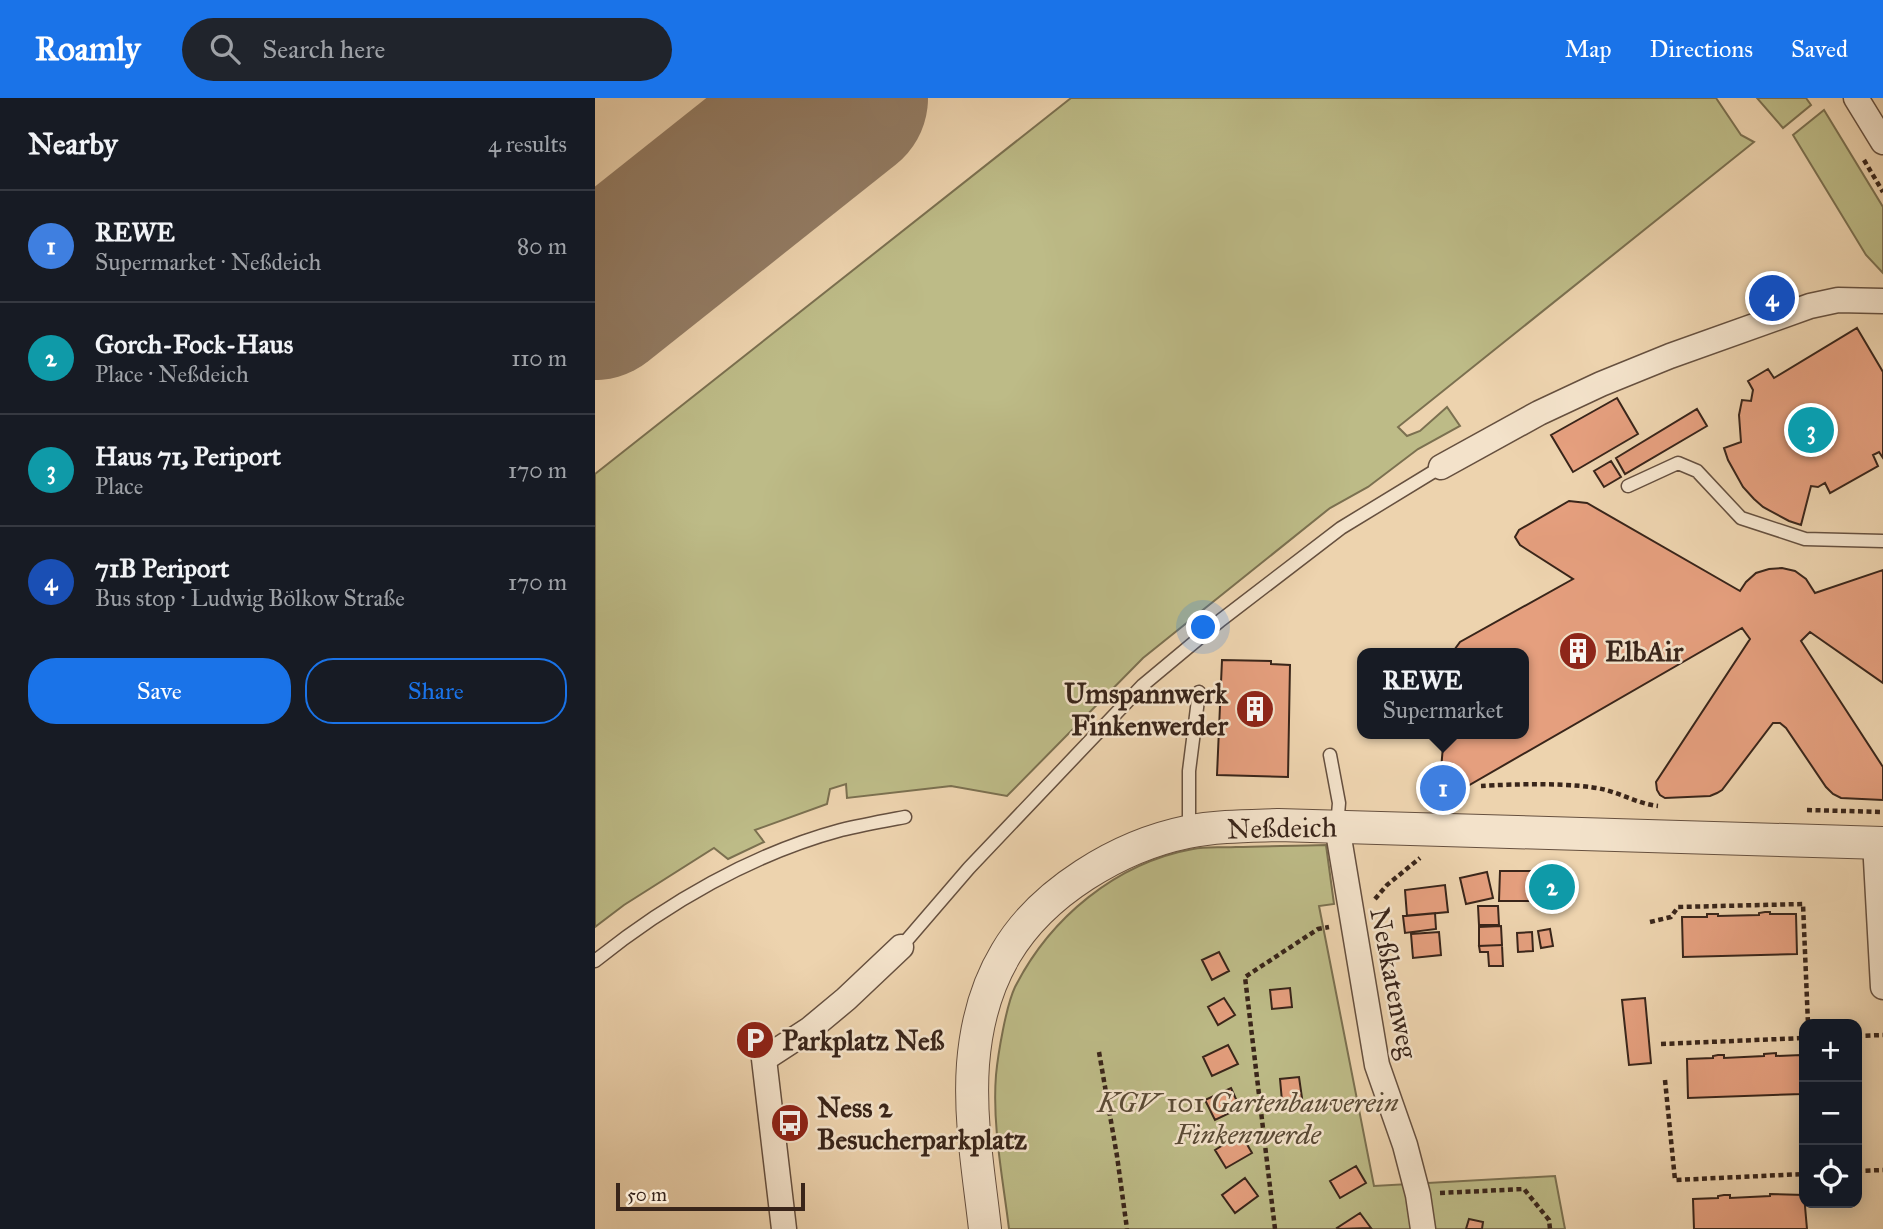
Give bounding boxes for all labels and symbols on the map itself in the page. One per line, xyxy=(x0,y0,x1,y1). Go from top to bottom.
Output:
pin: 4 xyxy=(1749,272,1795,324)
pin: 3 xyxy=(1788,404,1834,456)
your location xyxy=(1186,610,1220,644)
building icon: ElbAir xyxy=(1557,630,1599,672)
place label: ElbAir xyxy=(1605,634,1684,669)
place label: Umspannwerk Finkenwerder xyxy=(1064,676,1229,743)
building icon: Umspannwerk Finkenwerder xyxy=(1234,688,1276,730)
pin: 1 xyxy=(1420,762,1466,814)
street label: Neßdeich xyxy=(1227,810,1338,846)
pin: 2 xyxy=(1529,861,1575,913)
street label: Neßkatenweg xyxy=(1362,904,1426,1063)
parking icon: Parkplatz Neß xyxy=(734,1019,776,1061)
place label: Parkplatz Neß xyxy=(782,1023,945,1058)
park label: KGV 101 Gartenbauverein Finkenwerde xyxy=(1095,1085,1399,1152)
place label: Ness 2 Besucherparkplatz xyxy=(817,1090,1027,1157)
bus stop icon: Ness 2 Besucherparkplatz xyxy=(769,1102,811,1144)
scale bar xyxy=(616,1180,805,1212)

